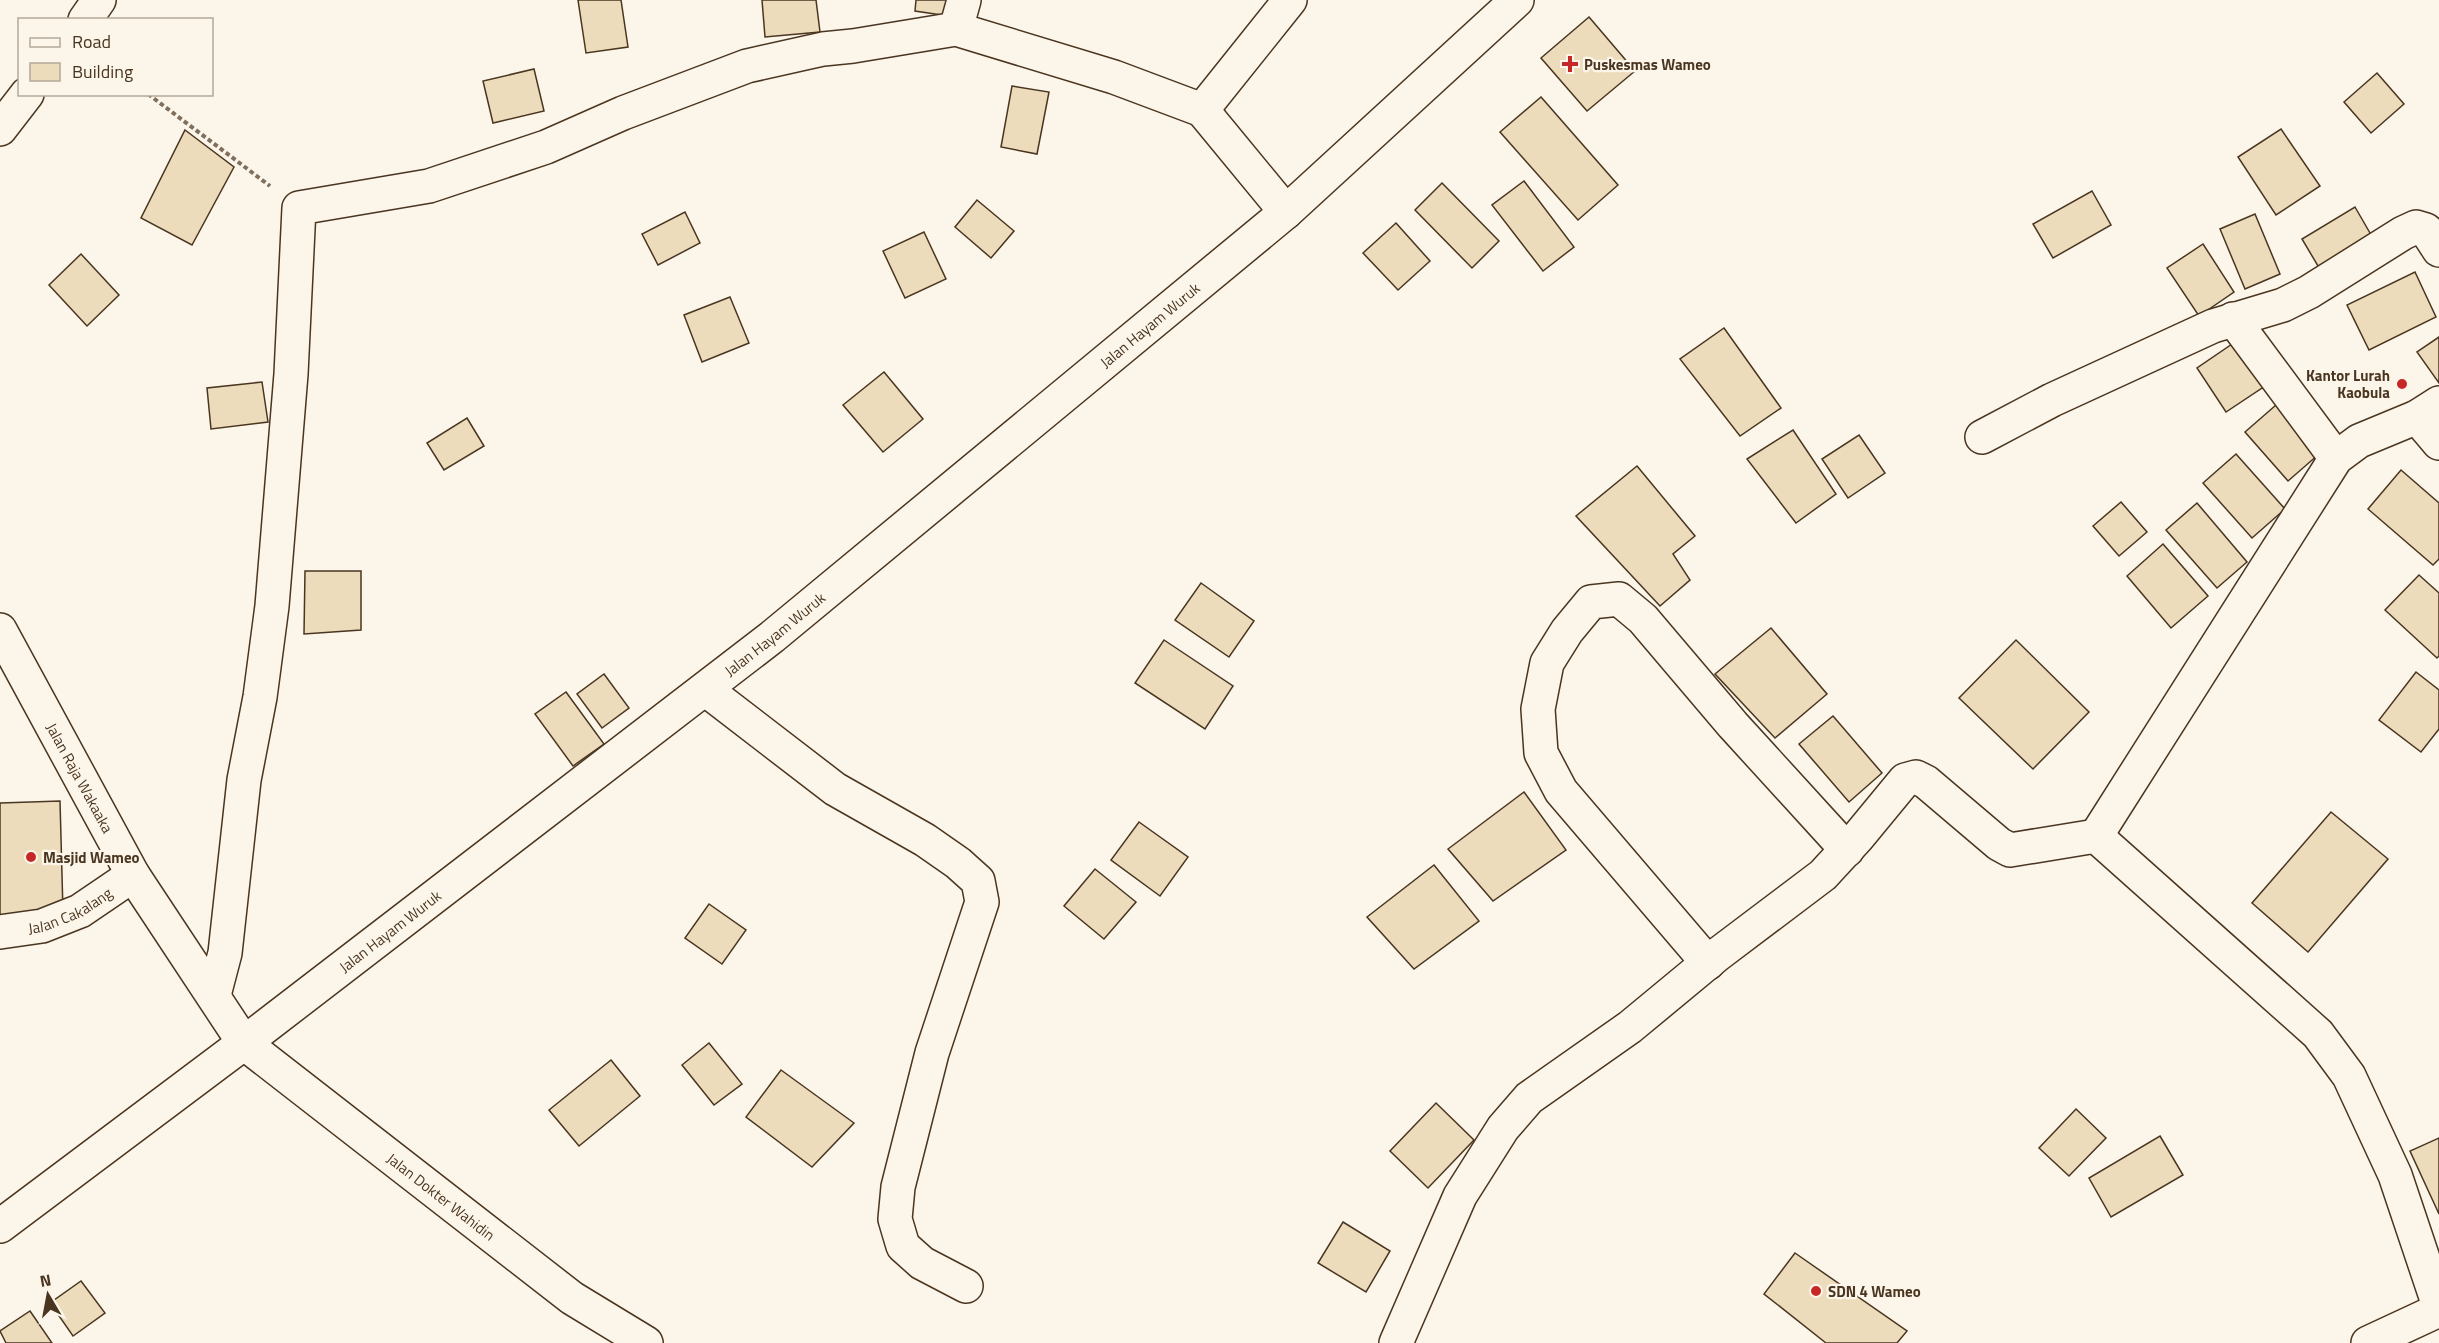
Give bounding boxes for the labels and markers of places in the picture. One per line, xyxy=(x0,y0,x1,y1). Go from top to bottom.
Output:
place label: Puskesmas Wameo xyxy=(1584,53,1711,76)
marker: Puskesmas Wameo xyxy=(1561,55,1579,73)
place label: Kantor Lurah Kaobula xyxy=(2306,364,2390,404)
marker: Kantor Lurah Kaobula xyxy=(2395,377,2409,391)
place label: Masjid Wameo xyxy=(43,846,140,869)
marker: Masjid Wameo xyxy=(24,850,38,864)
place label: SDN 4 Wameo xyxy=(1828,1280,1921,1303)
marker: SDN 4 Wameo xyxy=(1809,1284,1823,1298)

